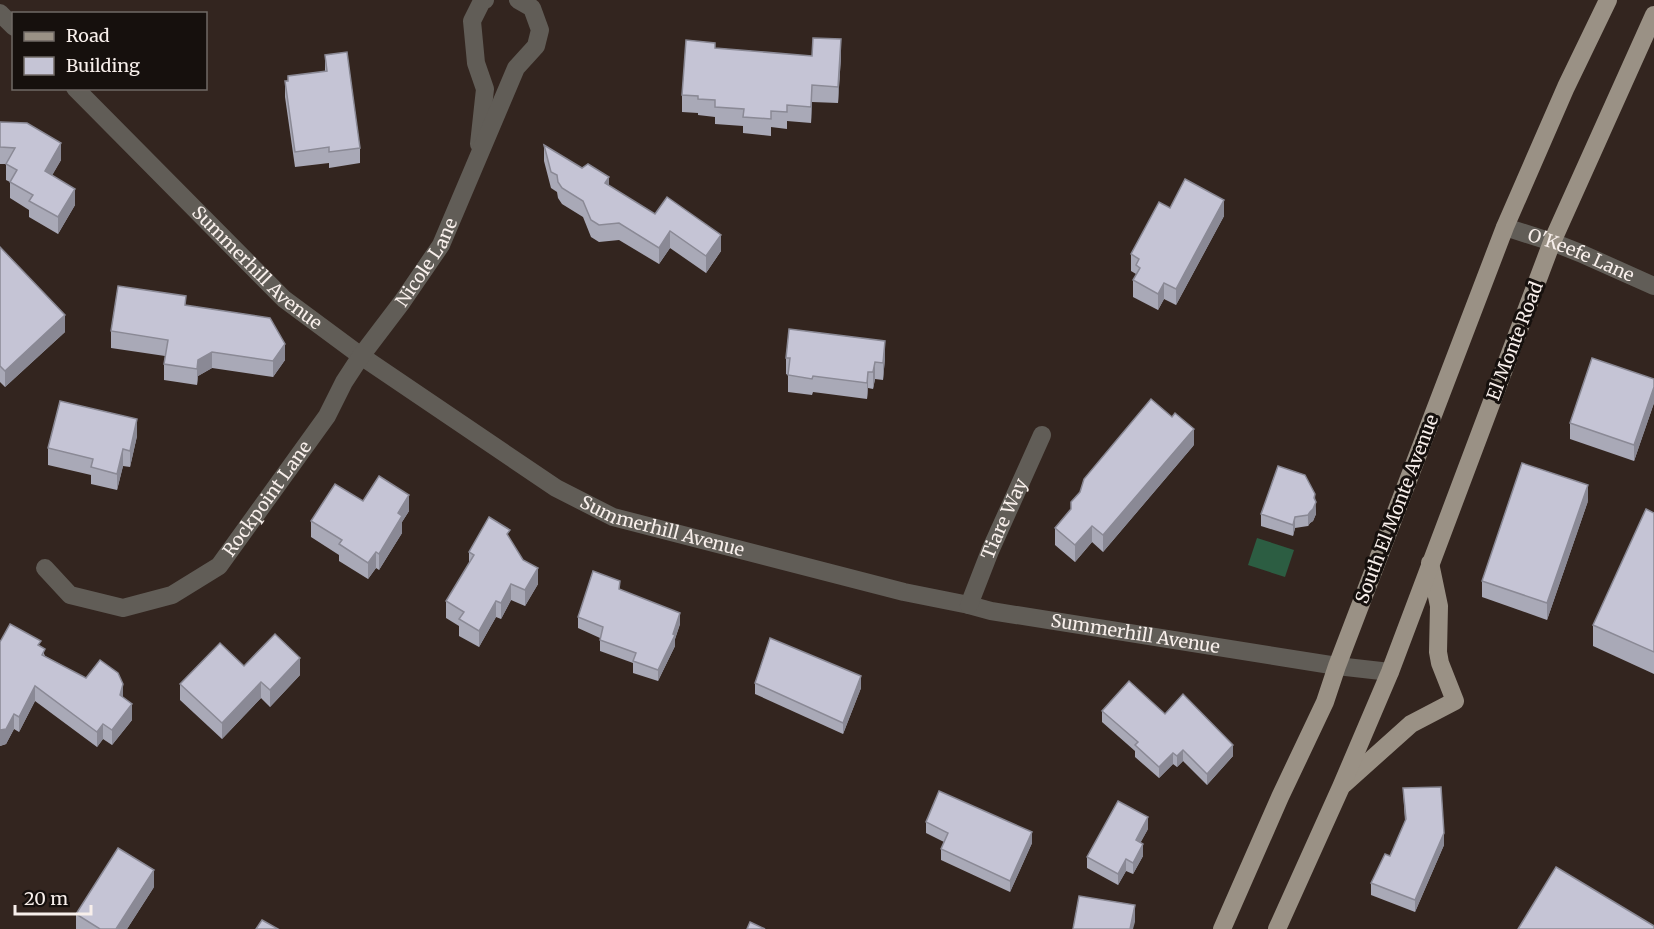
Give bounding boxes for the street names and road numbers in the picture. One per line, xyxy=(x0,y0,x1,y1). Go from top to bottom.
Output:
street label: Summerhill Avenue xyxy=(187,201,327,334)
street label: Nicole Lane xyxy=(390,214,462,311)
street label: O'Keefe Lane xyxy=(1525,223,1638,287)
street label: El Monte Road xyxy=(1481,278,1548,403)
street label: South El Monte Avenue xyxy=(1350,411,1443,606)
street label: Rockpoint Lane xyxy=(217,436,316,561)
street label: Tiare Way xyxy=(976,474,1032,563)
street label: Summerhill Avenue xyxy=(576,490,747,561)
street label: Summerhill Avenue xyxy=(1049,609,1222,658)

